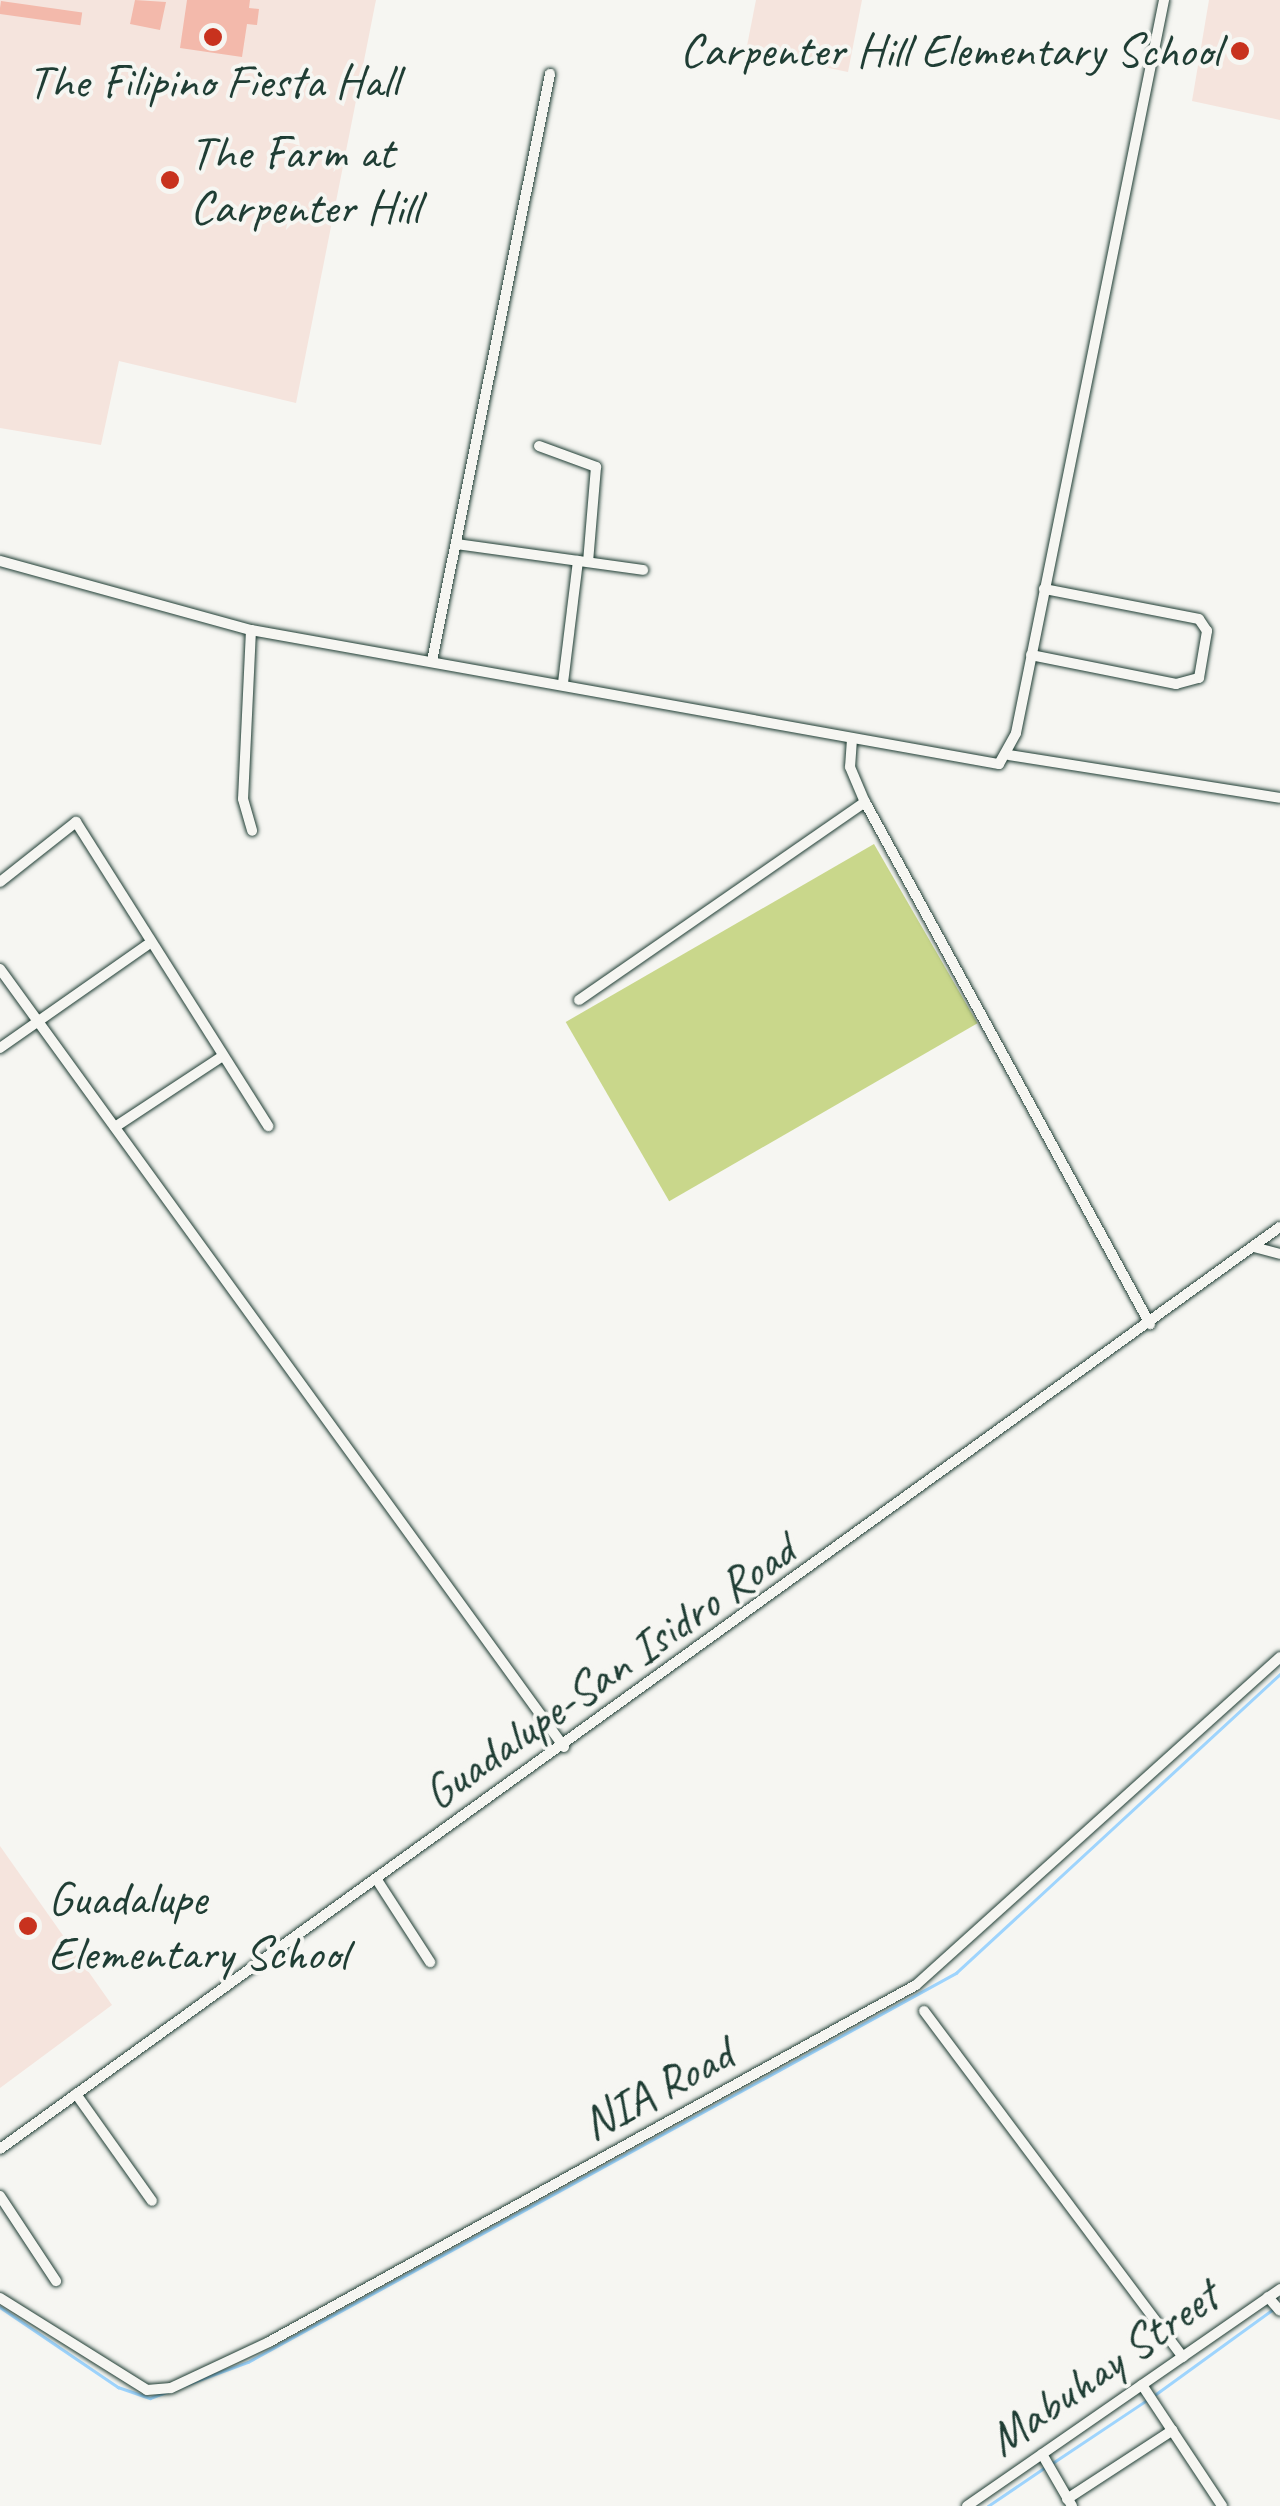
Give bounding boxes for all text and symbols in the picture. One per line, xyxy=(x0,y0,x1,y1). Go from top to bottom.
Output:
place label: Carpenter Hill Elementary School xyxy=(679,22,1220,80)
marker: The Filipino Fiesta Hall xyxy=(202,26,224,48)
marker: Carpenter Hill Elementary School xyxy=(1229,40,1251,62)
place label: The Filipino Fiesta Hall xyxy=(27,53,399,111)
place label: The Farm at Carpenter Hill xyxy=(190,123,419,236)
marker: The Farm at Carpenter Hill xyxy=(159,169,181,191)
street label: Guadalupe-San Isidro Road xyxy=(412,1522,806,1822)
place label: Guadalupe Elementary School xyxy=(48,1869,348,1982)
marker: Guadalupe Elementary School xyxy=(17,1915,39,1937)
street label: NIA Road xyxy=(571,2025,743,2153)
street label: Mabuhay Street xyxy=(977,2267,1229,2469)

